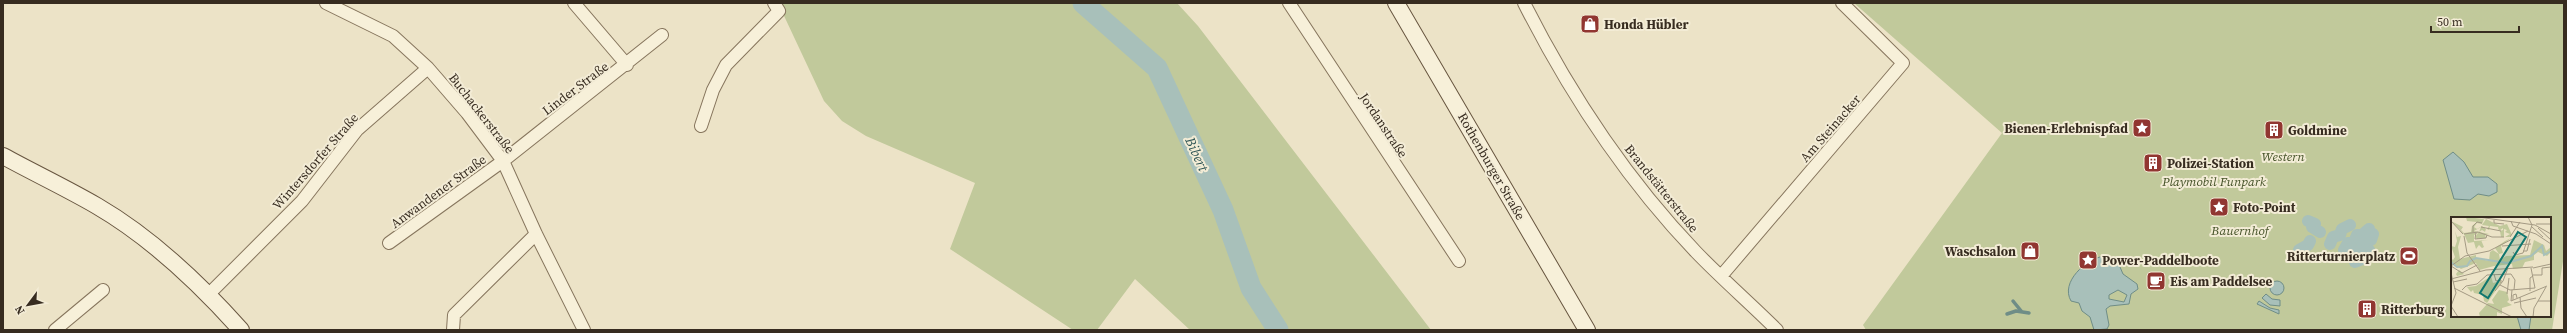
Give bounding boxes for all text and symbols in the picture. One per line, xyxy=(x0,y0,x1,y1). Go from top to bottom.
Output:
scale bar xyxy=(2431,8,2519,34)
shop icon: Honda Hübler xyxy=(1579,13,1601,35)
text: 50 m xyxy=(2437,14,2463,30)
place label: Honda Hübler xyxy=(1604,16,1689,33)
street label: Linder Straße xyxy=(539,58,612,119)
street label: Buchackerstraße xyxy=(445,70,518,157)
street label: Jordanstraße xyxy=(1355,89,1412,161)
street label: Am Steinacker xyxy=(1796,91,1865,166)
street label: Wintersdorfer Straße xyxy=(269,109,362,213)
street label: Rothenburger Straße xyxy=(1454,110,1529,223)
place icon: Bienen-Erlebnispfad xyxy=(2131,117,2153,139)
building icon: Goldmine xyxy=(2263,119,2285,141)
place label: Bienen-Erlebnispfad xyxy=(2004,120,2128,137)
place label: Goldmine xyxy=(2288,122,2347,139)
water label: Bibert xyxy=(1180,133,1214,176)
street label: Brandstätterstraße xyxy=(1621,141,1703,236)
park label: Western xyxy=(2261,148,2305,165)
street label: Anwandener Straße xyxy=(387,151,490,232)
building icon: Polizei-Station xyxy=(2142,152,2164,174)
place label: Polizei-Station xyxy=(2167,155,2254,172)
park label: Playmobil Funpark xyxy=(2161,173,2267,190)
place icon: Foto-Point xyxy=(2208,196,2230,218)
place label: Foto-Point xyxy=(2233,199,2296,216)
inset map xyxy=(2451,217,2551,317)
park label: Bauernhof xyxy=(2210,222,2272,239)
shop icon: Waschsalon xyxy=(2019,240,2041,262)
place label: Waschsalon xyxy=(1945,243,2016,260)
sports icon: Ritterturnierplatz xyxy=(2398,245,2420,267)
place label: Ritterturnierplatz xyxy=(2287,248,2395,265)
place icon: Power-Paddelboote xyxy=(2077,249,2099,271)
place label: Power-Paddelboote xyxy=(2102,252,2219,269)
cafe icon: Eis am Paddelsee xyxy=(2145,270,2167,292)
place label: Eis am Paddelsee xyxy=(2170,273,2273,290)
north arrow xyxy=(8,285,48,325)
building icon: Ritterburg xyxy=(2356,298,2378,320)
place label: Ritterburg xyxy=(2381,301,2444,318)
text: N xyxy=(11,303,28,317)

